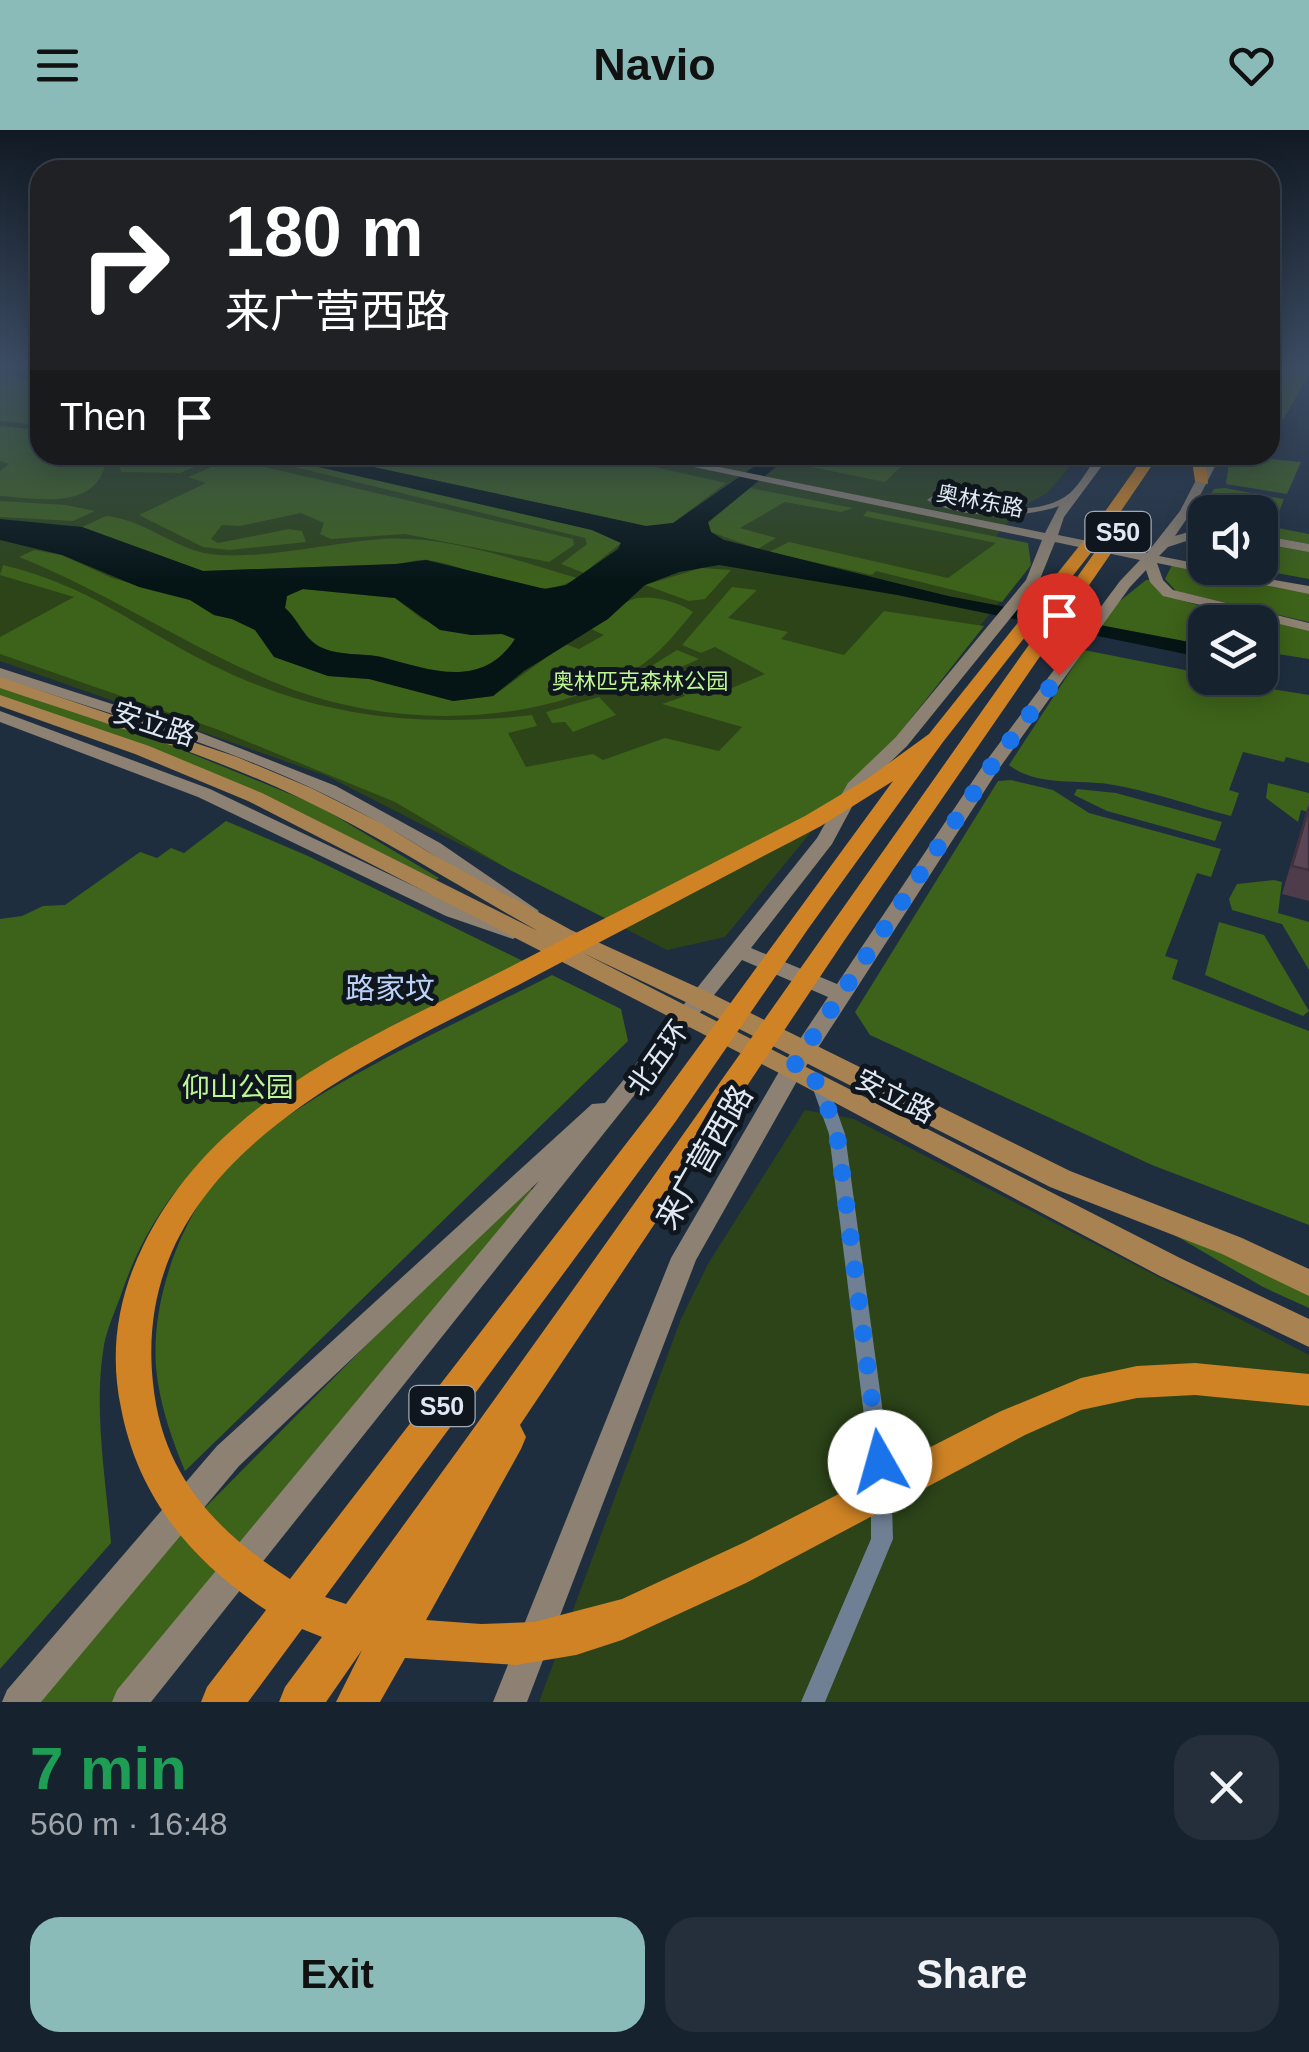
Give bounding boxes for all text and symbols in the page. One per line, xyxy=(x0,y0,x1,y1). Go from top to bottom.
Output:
icon: menu xyxy=(30,38,85,93)
icon: heart xyxy=(1224,38,1279,93)
text: Navio xyxy=(593,39,716,90)
text: 180 m xyxy=(225,193,423,271)
icon: right xyxy=(60,200,190,330)
text: 来广营西路 xyxy=(225,286,450,337)
icon: arrive xyxy=(167,390,222,445)
text: Then xyxy=(60,396,147,438)
street label: 奥林东路 xyxy=(934,480,1026,522)
map controls xyxy=(1188,495,1278,695)
button: sound xyxy=(1188,495,1278,585)
road number: S50 xyxy=(1086,512,1150,552)
pin xyxy=(1017,573,1102,676)
icon: arrive xyxy=(1032,588,1087,643)
button: layers xyxy=(1188,605,1278,695)
park label: 奥林匹克森林公园 xyxy=(552,669,728,694)
street label: 安立路 xyxy=(109,696,199,752)
district label: 路家坟 xyxy=(345,972,435,1005)
street label: 北五环 xyxy=(621,1015,695,1101)
street label: 安立路 xyxy=(851,1063,939,1129)
park label: 仰山公园 xyxy=(182,1072,294,1103)
street label: 来广营西路 xyxy=(648,1079,760,1235)
road number: S50 xyxy=(410,1386,474,1426)
position arrow xyxy=(828,1410,932,1514)
text: 7 min xyxy=(30,1735,187,1802)
button: close xyxy=(1174,1735,1279,1840)
text: 560 m · 16:48 xyxy=(30,1806,227,1842)
button: Exit xyxy=(30,1917,645,2032)
button: Share xyxy=(665,1917,1279,2032)

